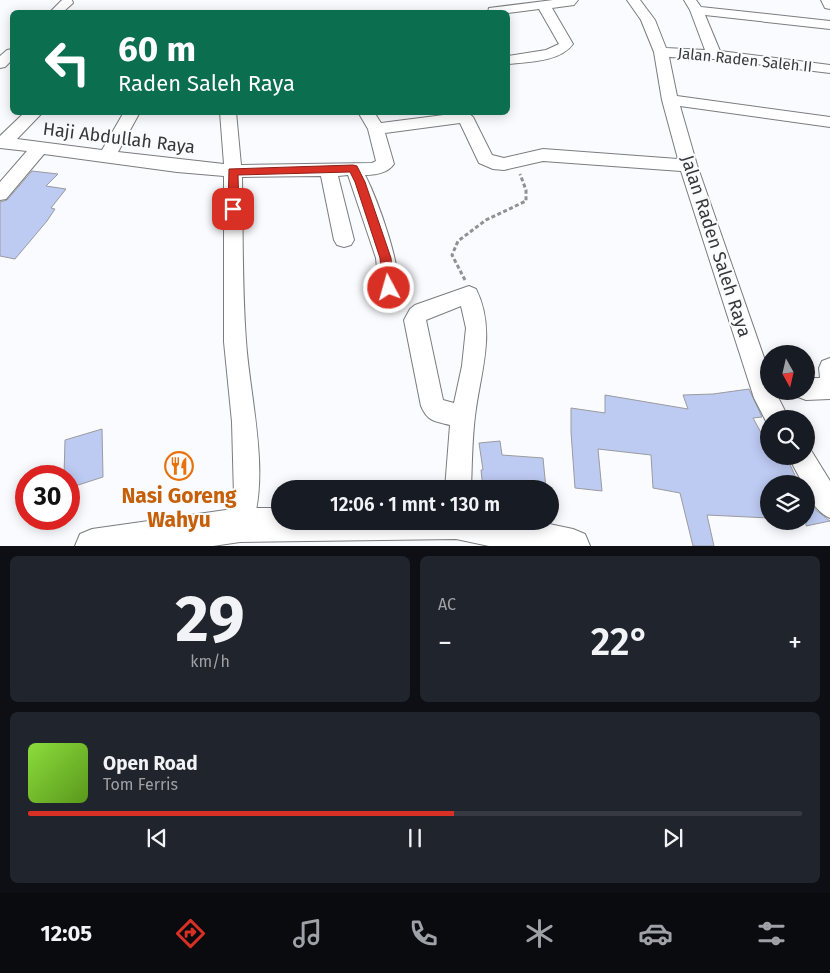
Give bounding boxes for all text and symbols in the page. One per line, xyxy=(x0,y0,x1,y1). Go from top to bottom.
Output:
text: 60 m xyxy=(118,28,196,70)
icon: left xyxy=(35,30,100,95)
street label: Jalan Raden Saleh II xyxy=(677,44,813,76)
text: Raden Saleh Raya xyxy=(118,70,295,97)
street label: Haji Abdullah Raya xyxy=(42,118,196,158)
street label: Jalan Raden Saleh Raya xyxy=(676,152,756,340)
pin xyxy=(212,188,254,230)
icon: arrive xyxy=(219,195,247,223)
position arrow xyxy=(362,261,414,313)
north arrow xyxy=(760,345,815,400)
map controls xyxy=(760,345,815,530)
button: search xyxy=(760,410,815,465)
restaurant icon: Nasi Goreng Wahyu xyxy=(164,451,194,481)
speed limit sign: 30 xyxy=(15,465,80,530)
button: layers xyxy=(760,475,815,530)
place label: Nasi Goreng Wahyu xyxy=(121,483,237,533)
text: 12:06 · 1 mnt · 130 m xyxy=(330,493,500,516)
text: 29 xyxy=(175,580,245,658)
text: AC xyxy=(438,595,456,614)
text: 22° xyxy=(591,619,649,665)
text: − xyxy=(438,626,452,659)
text: + xyxy=(788,626,802,659)
text: km/h xyxy=(190,652,230,671)
text: Open Road xyxy=(103,752,198,775)
text: Tom Ferris xyxy=(103,775,178,794)
icon: previous xyxy=(143,824,171,852)
icon: pause xyxy=(401,824,429,852)
icon: next xyxy=(659,824,687,852)
icon: directions xyxy=(173,916,208,951)
icon: music xyxy=(290,916,325,951)
icon: phone xyxy=(406,916,441,951)
icon: climate xyxy=(522,916,557,951)
icon: car xyxy=(638,916,673,951)
icon: filters xyxy=(754,916,789,951)
text: 12:05 xyxy=(41,920,92,947)

